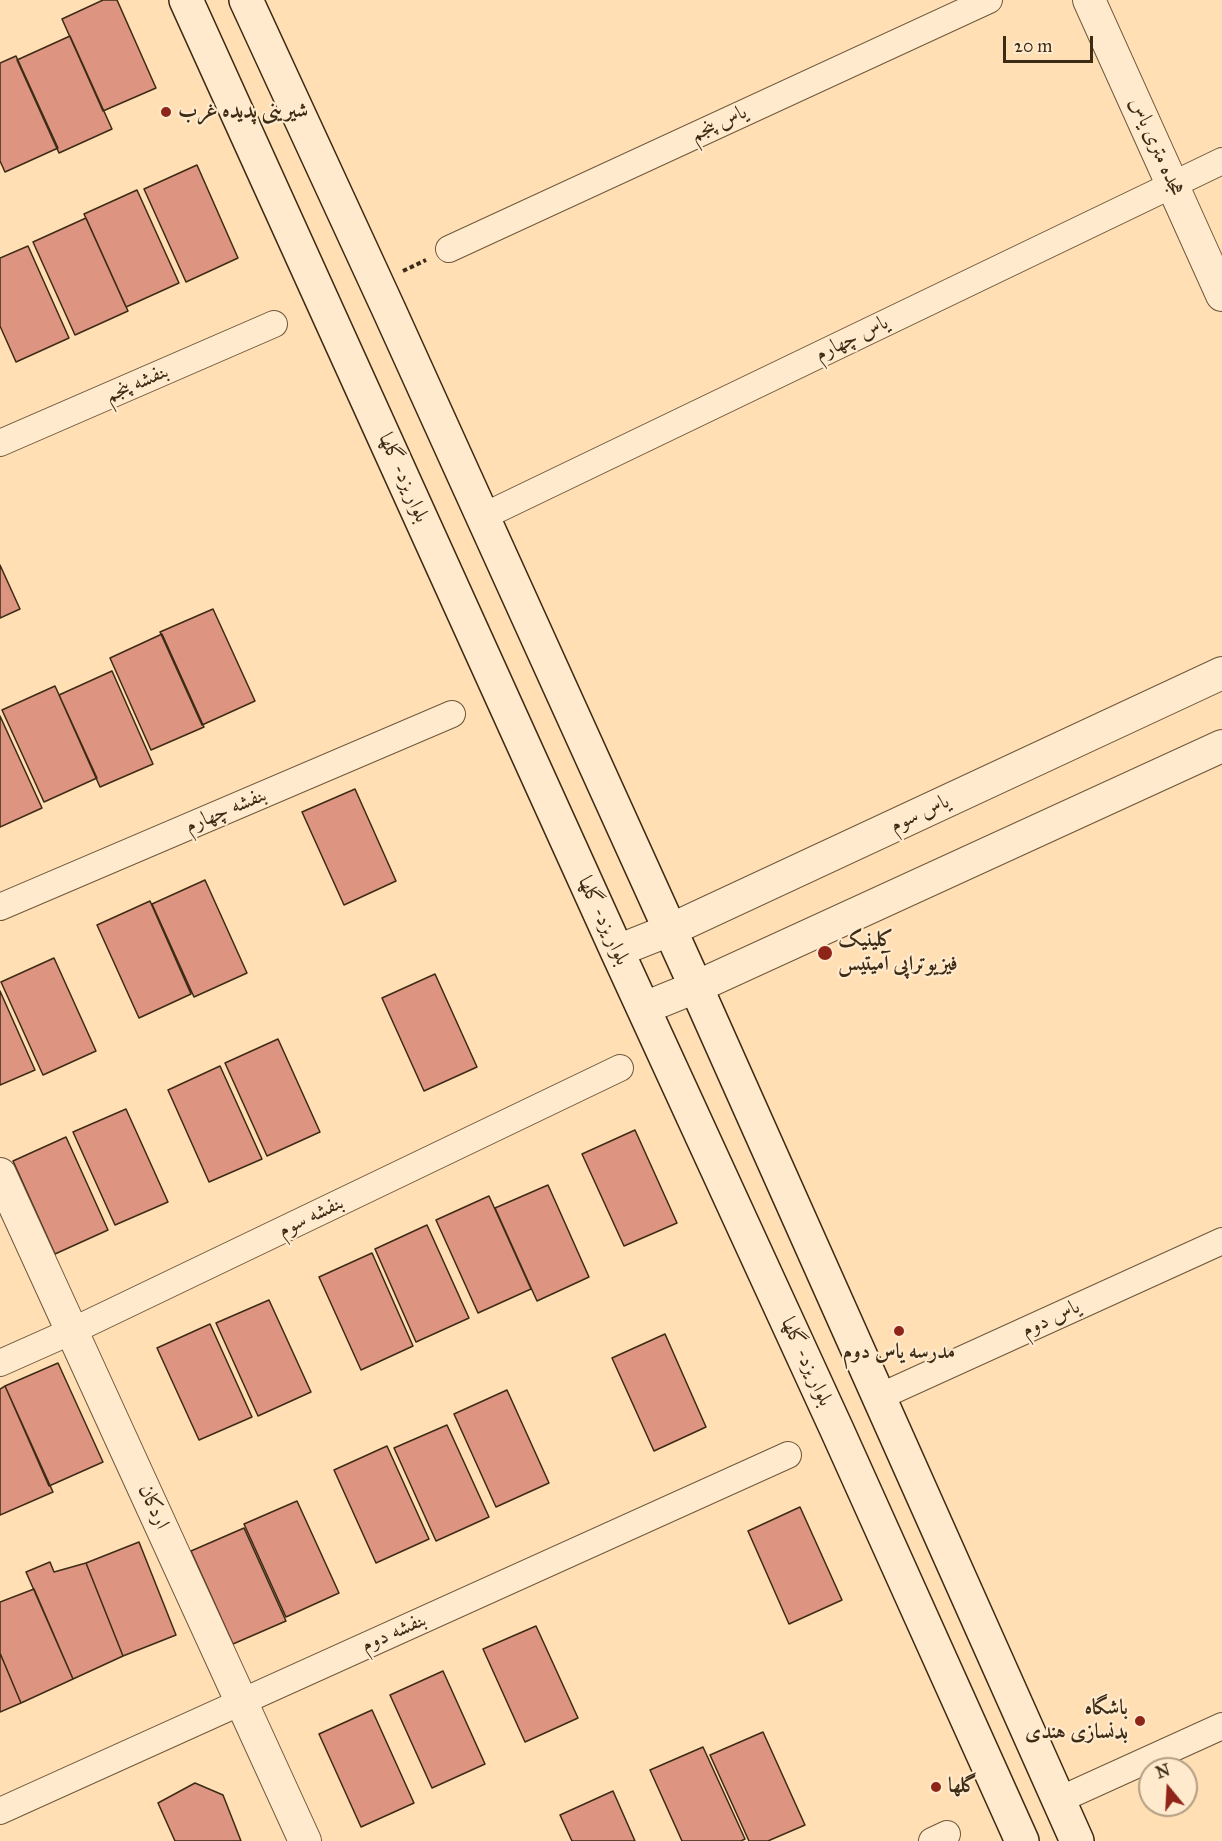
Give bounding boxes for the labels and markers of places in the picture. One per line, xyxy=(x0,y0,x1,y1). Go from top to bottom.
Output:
place label: شیرینی پدیده غرب xyxy=(178,99,308,125)
marker: شیرینی پدیده غرب xyxy=(159,105,173,119)
place label: کلینیک فیزیوتراپی آمیتیس xyxy=(838,928,958,978)
marker: کلینیک فیزیوتراپی آمیتیس xyxy=(816,944,834,962)
marker: مدرسه یاس دوم xyxy=(892,1324,906,1338)
place label: مدرسه یاس دوم xyxy=(843,1340,955,1366)
place label: باشگاه بدنسازی هندی xyxy=(1025,1696,1128,1746)
marker: باشگاه بدنسازی هندی xyxy=(1133,1714,1147,1728)
place label: گلها xyxy=(948,1774,977,1800)
marker: گلها xyxy=(929,1780,943,1794)

